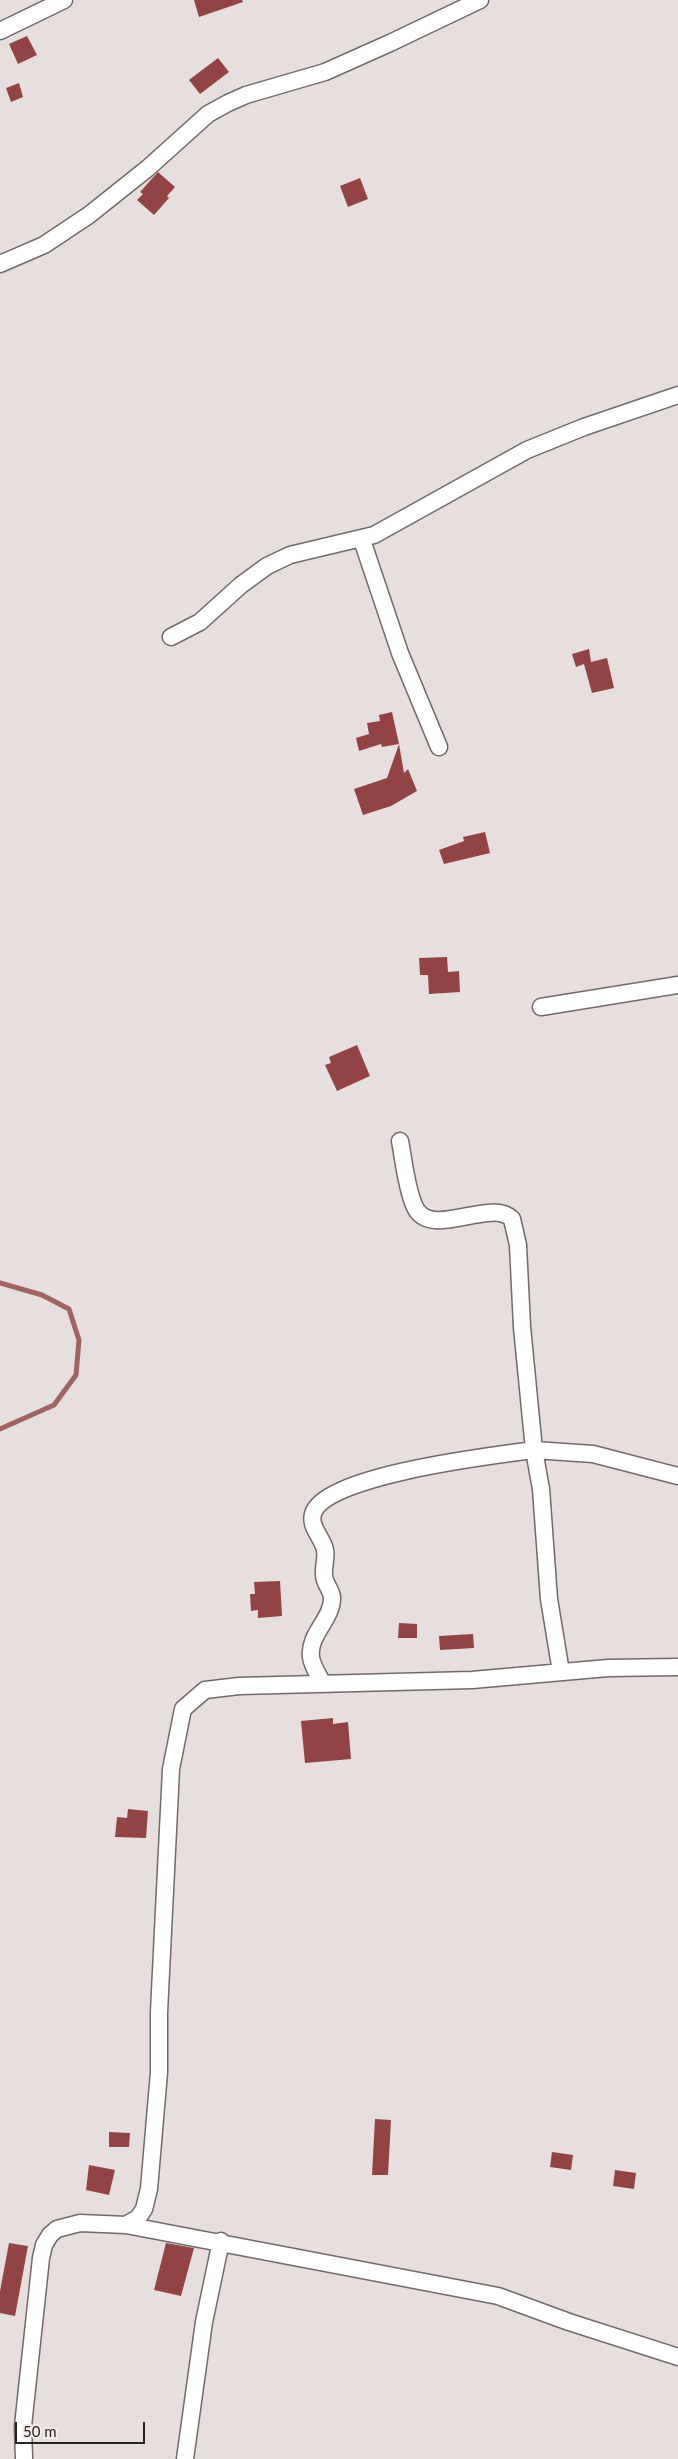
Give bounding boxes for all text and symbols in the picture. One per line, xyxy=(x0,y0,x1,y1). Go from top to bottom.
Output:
scale bar xyxy=(18,2412,148,2444)
text: 50 m xyxy=(23,2422,57,2440)

